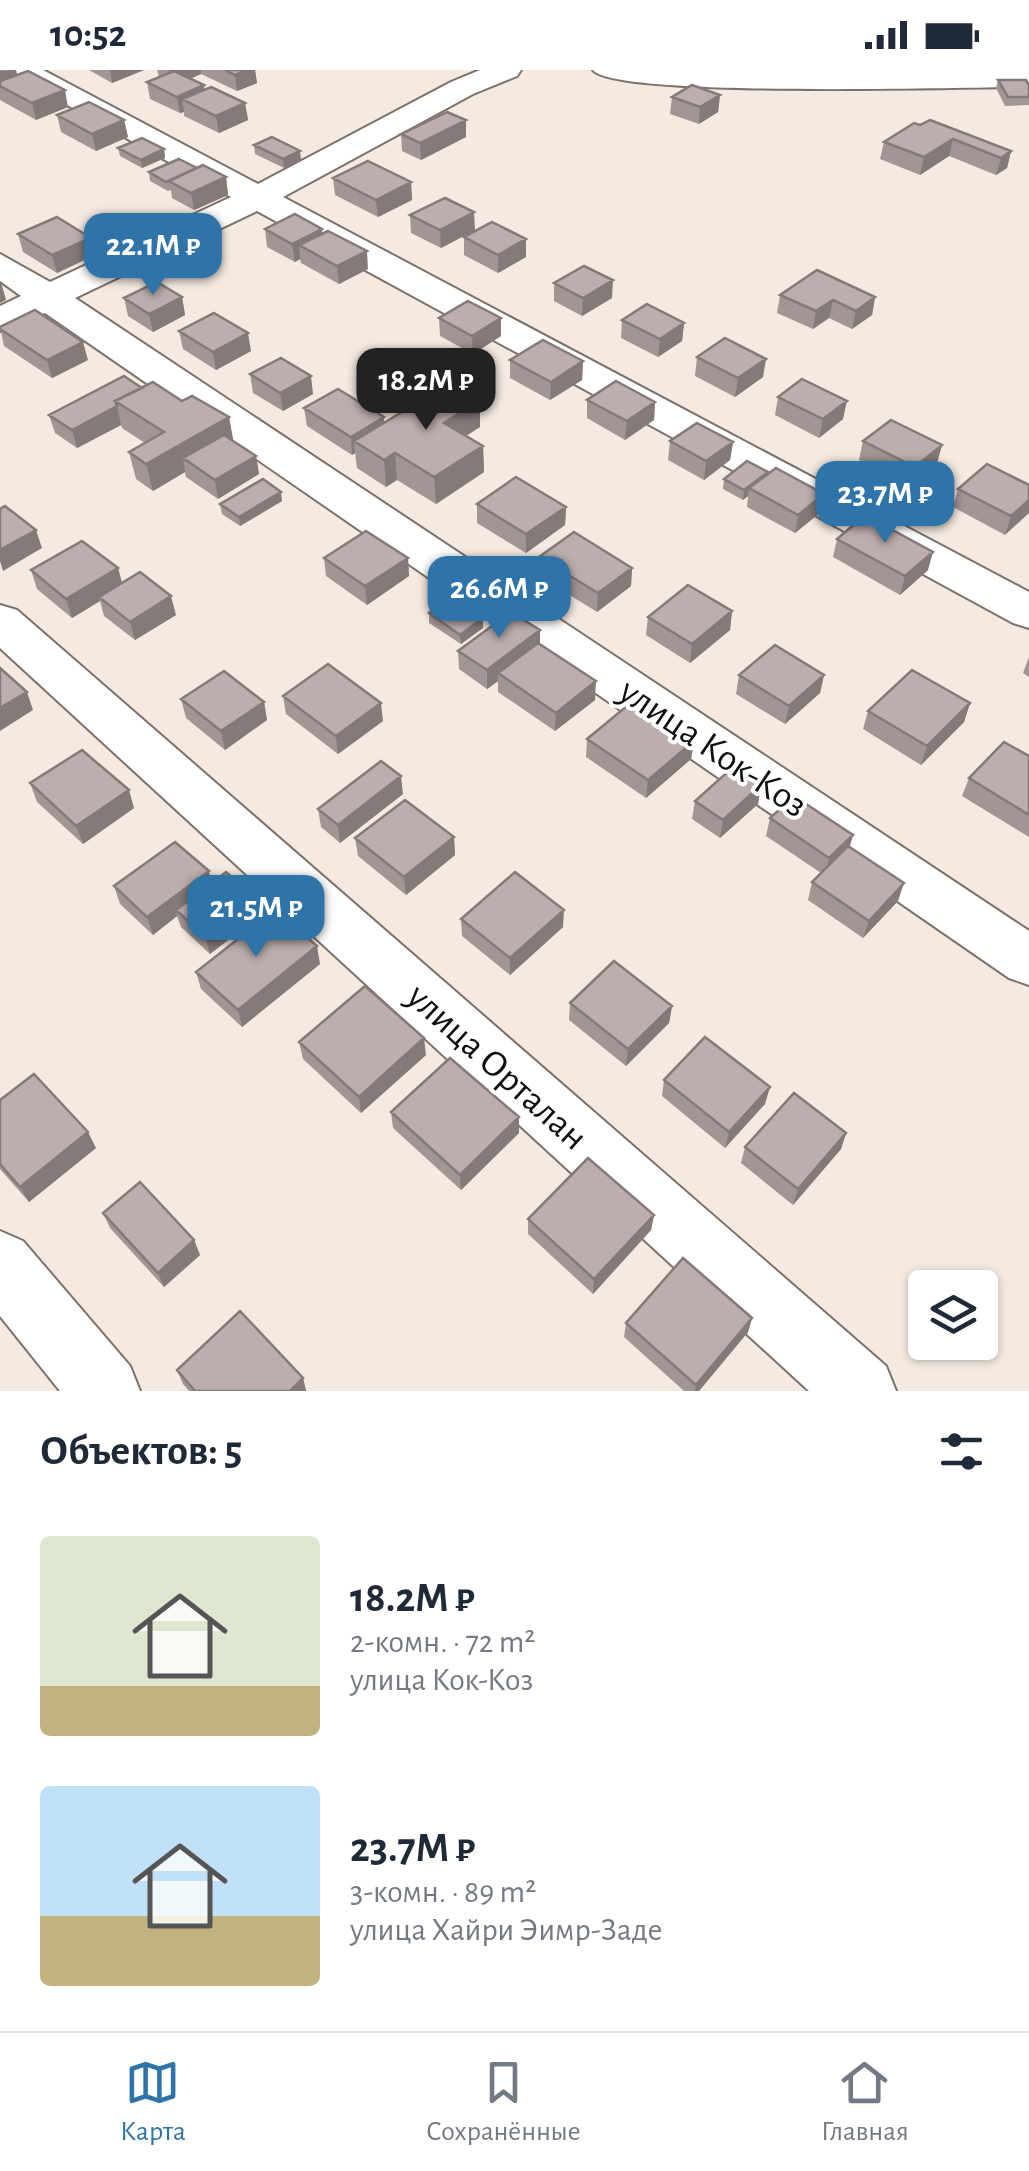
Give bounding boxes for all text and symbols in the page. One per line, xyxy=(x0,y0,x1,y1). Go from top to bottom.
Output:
text: 10:52 xyxy=(50,16,127,54)
pin: 22.1M ₽ xyxy=(61,213,245,298)
text: 22.1M ₽ xyxy=(106,229,200,261)
pin: 18.2M ₽ xyxy=(334,348,518,433)
text: 18.2M ₽ xyxy=(378,364,474,396)
pin: 23.7M ₽ xyxy=(793,461,977,546)
text: 23.7M ₽ xyxy=(837,477,933,509)
pin: 26.6M ₽ xyxy=(407,556,591,641)
text: 26.6M ₽ xyxy=(450,572,548,604)
street label: улица Кок-Коз xyxy=(611,672,814,825)
pin: 21.5M ₽ xyxy=(164,875,348,960)
text: 21.5M ₽ xyxy=(209,891,303,923)
street label: улица Орталан xyxy=(399,977,594,1158)
map controls xyxy=(908,1270,998,1360)
button: layers xyxy=(908,1270,998,1360)
icon: filters xyxy=(934,1424,989,1479)
text: Объектов: 5 xyxy=(40,1430,242,1472)
icon: home xyxy=(120,1576,240,1696)
text: 18.2M ₽ xyxy=(350,1577,475,1619)
text: 2-комн. · 72 m² xyxy=(350,1626,535,1658)
text: улица Кок-Коз xyxy=(350,1664,533,1696)
icon: home xyxy=(120,1826,240,1946)
text: 23.7M ₽ xyxy=(350,1827,475,1869)
text: 3-комн. · 89 m² xyxy=(350,1876,536,1908)
text: улица Хайри Эимр-Заде xyxy=(350,1914,662,1946)
tab: Карта xyxy=(120,2055,186,2149)
tab: Сохранённые xyxy=(426,2055,581,2149)
tab: Главная xyxy=(821,2055,909,2149)

